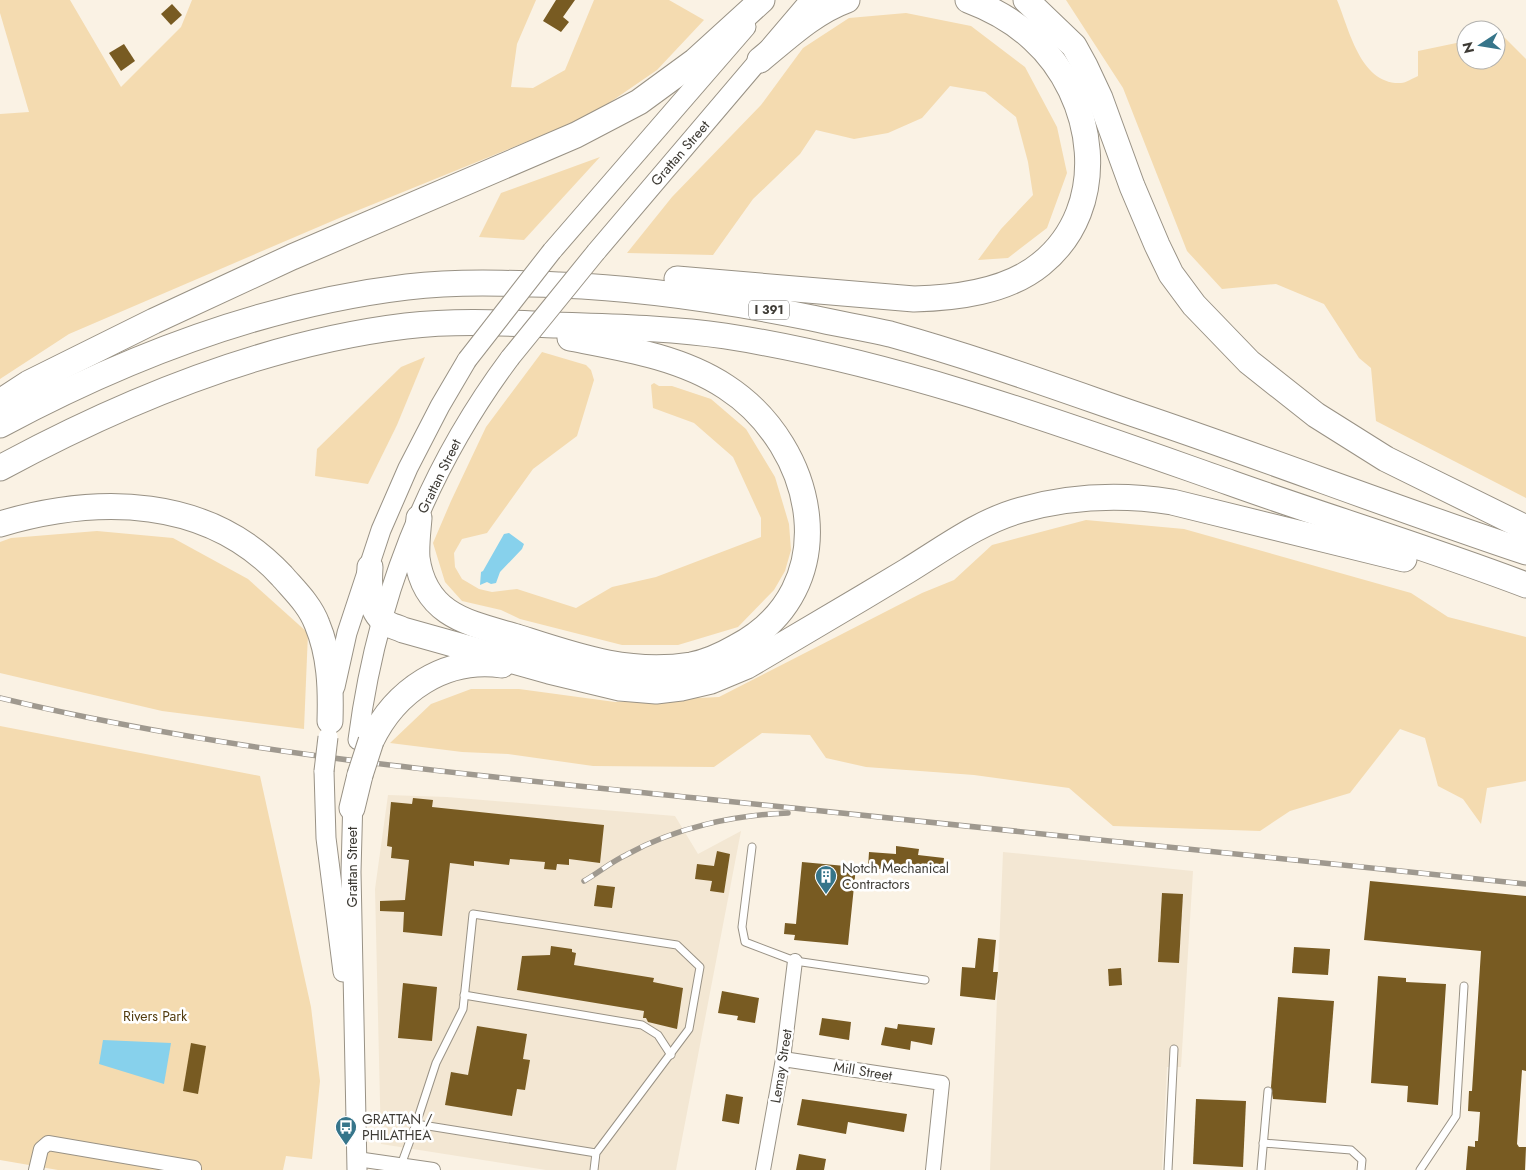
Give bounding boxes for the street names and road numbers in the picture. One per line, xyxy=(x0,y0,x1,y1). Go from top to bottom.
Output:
street label: Grattan Street xyxy=(646,115,714,190)
road number: I 391 xyxy=(749,300,789,320)
street label: Grattan Street xyxy=(412,435,466,517)
street label: Grattan Street xyxy=(342,826,362,907)
street label: Lemay Street xyxy=(765,1027,797,1105)
street label: Mill Street xyxy=(832,1057,894,1086)

